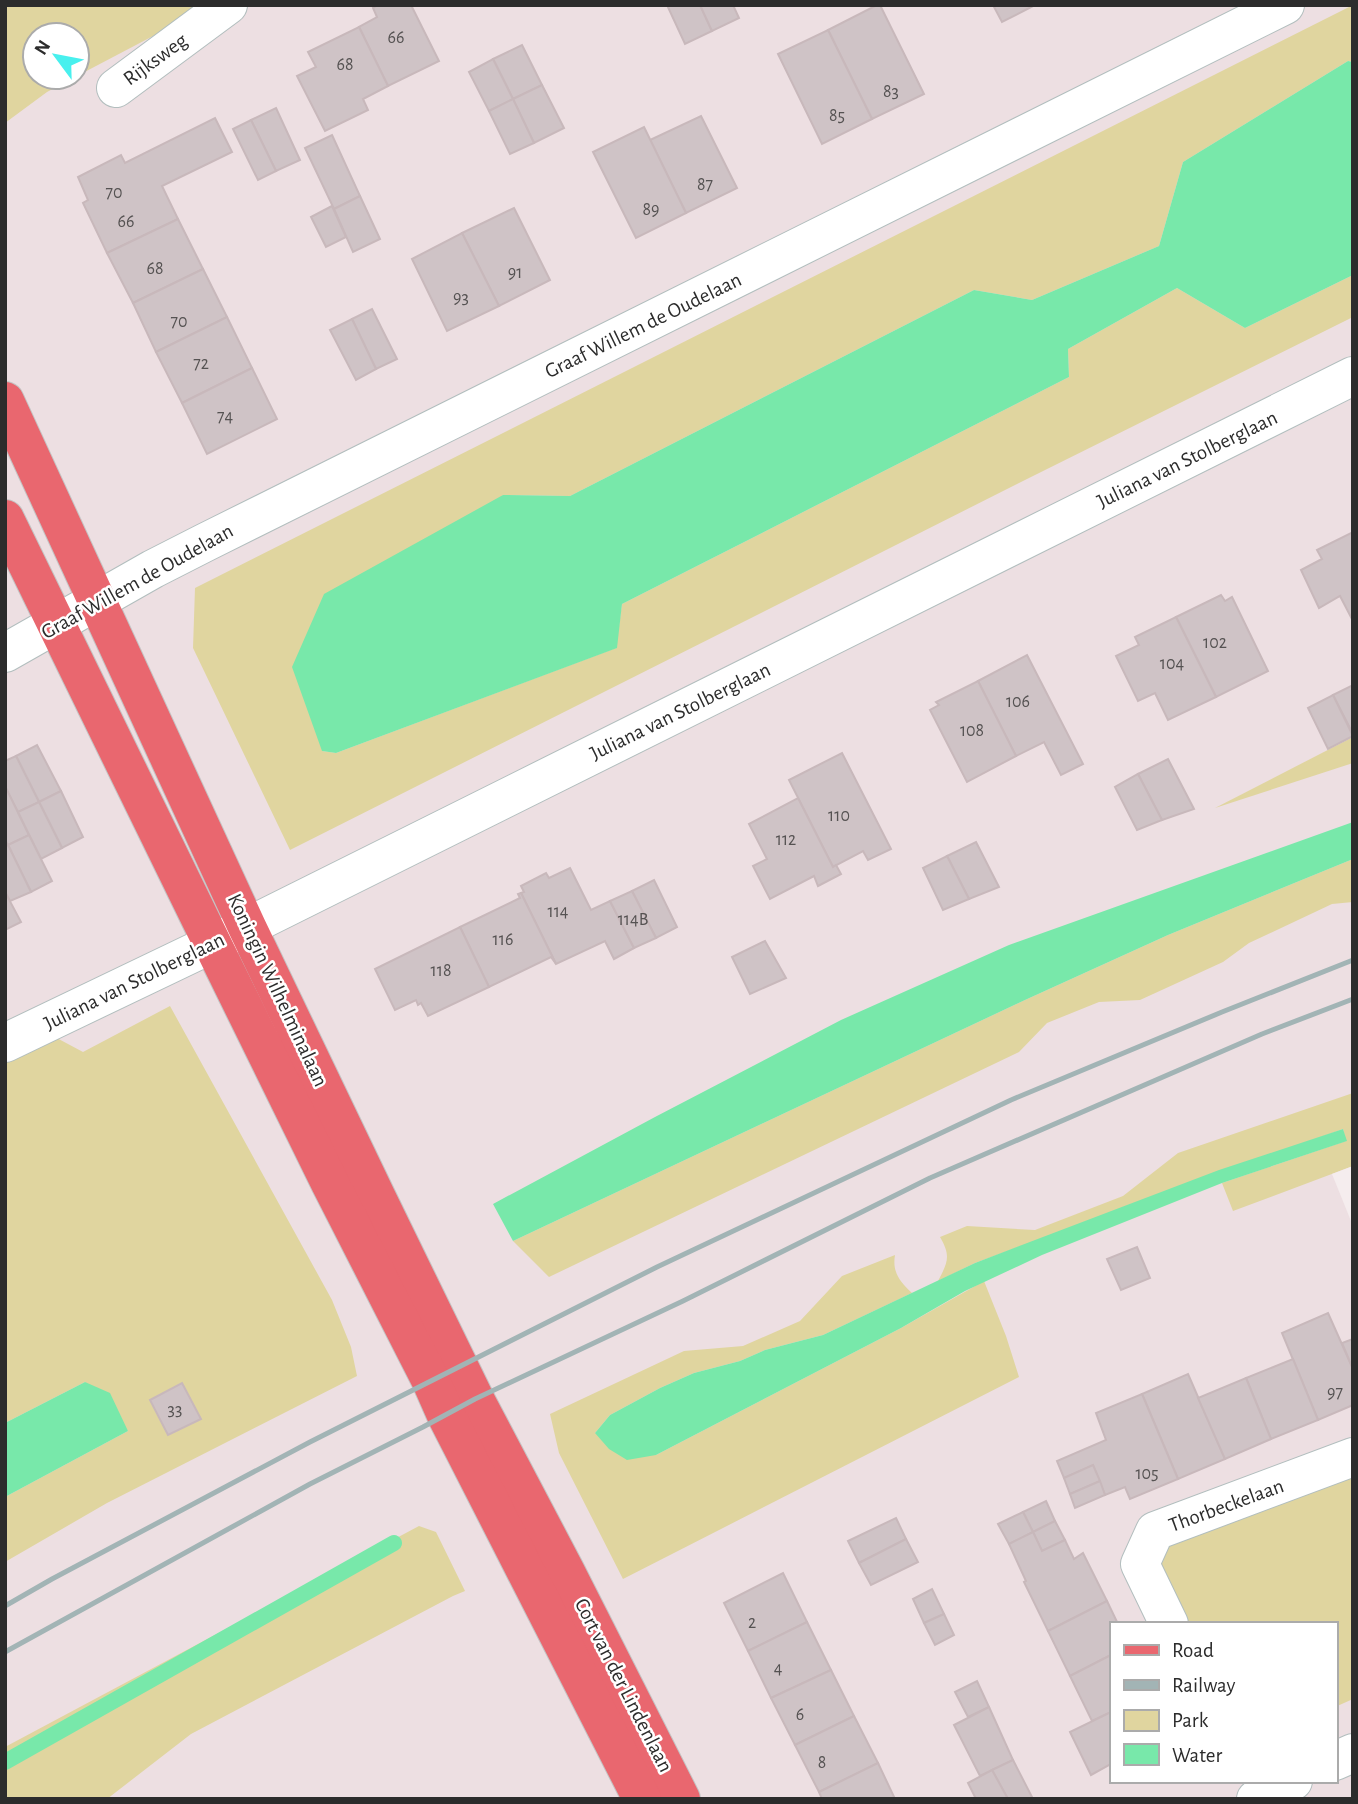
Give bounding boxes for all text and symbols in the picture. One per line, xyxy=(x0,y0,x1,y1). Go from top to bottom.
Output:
north arrow xyxy=(21,21,91,91)
street label: Rijksweg xyxy=(120,29,192,89)
house number: 66 xyxy=(388,29,404,47)
text: N xyxy=(31,37,54,58)
house number: 68 xyxy=(337,56,354,74)
house number: 83 xyxy=(883,83,899,101)
house number: 85 xyxy=(829,107,845,125)
house number: 87 xyxy=(697,176,713,194)
house number: 70 xyxy=(105,184,123,202)
house number: 89 xyxy=(643,201,660,219)
house number: 66 xyxy=(118,213,134,231)
house number: 68 xyxy=(147,260,164,278)
house number: 91 xyxy=(508,264,522,282)
street label: Graaf Willem de Oudelaan xyxy=(542,269,745,382)
house number: 93 xyxy=(453,289,469,307)
house number: 70 xyxy=(170,313,188,331)
house number: 72 xyxy=(193,355,209,373)
street label: Juliana van Stolberglaan xyxy=(1094,407,1281,512)
house number: 74 xyxy=(217,408,233,426)
street label: Graaf Willem de Oudelaan xyxy=(38,520,237,643)
house number: 102 xyxy=(1203,634,1227,652)
house number: 104 xyxy=(1160,655,1185,673)
street label: Juliana van Stolberglaan xyxy=(587,659,774,764)
house number: 106 xyxy=(1006,693,1030,711)
house number: 108 xyxy=(960,722,984,740)
house number: 110 xyxy=(828,807,850,825)
house number: 112 xyxy=(776,831,796,849)
street label: Koningin Wilhelminalaan xyxy=(224,891,331,1090)
house number: 114 xyxy=(547,903,569,921)
house number: 114B xyxy=(618,911,648,929)
street label: Juliana van Stolberglaan xyxy=(41,929,228,1034)
house number: 116 xyxy=(493,931,513,949)
house number: 118 xyxy=(431,962,451,980)
house number: 97 xyxy=(1327,1384,1343,1402)
house number: 33 xyxy=(168,1401,182,1419)
house number: 105 xyxy=(1135,1465,1159,1483)
street label: Thorbeckelaan xyxy=(1166,1475,1286,1536)
street label: Cort van der Lindenlaan xyxy=(571,1595,676,1776)
house number: 2 xyxy=(748,1614,756,1632)
legend xyxy=(1110,1622,1337,1783)
text: Road xyxy=(1172,1640,1214,1661)
house number: 4 xyxy=(774,1660,783,1678)
text: Railway xyxy=(1172,1675,1235,1696)
house number: 6 xyxy=(796,1706,804,1724)
text: Park xyxy=(1172,1710,1209,1731)
text: Water xyxy=(1172,1745,1222,1766)
house number: 8 xyxy=(818,1754,826,1772)

